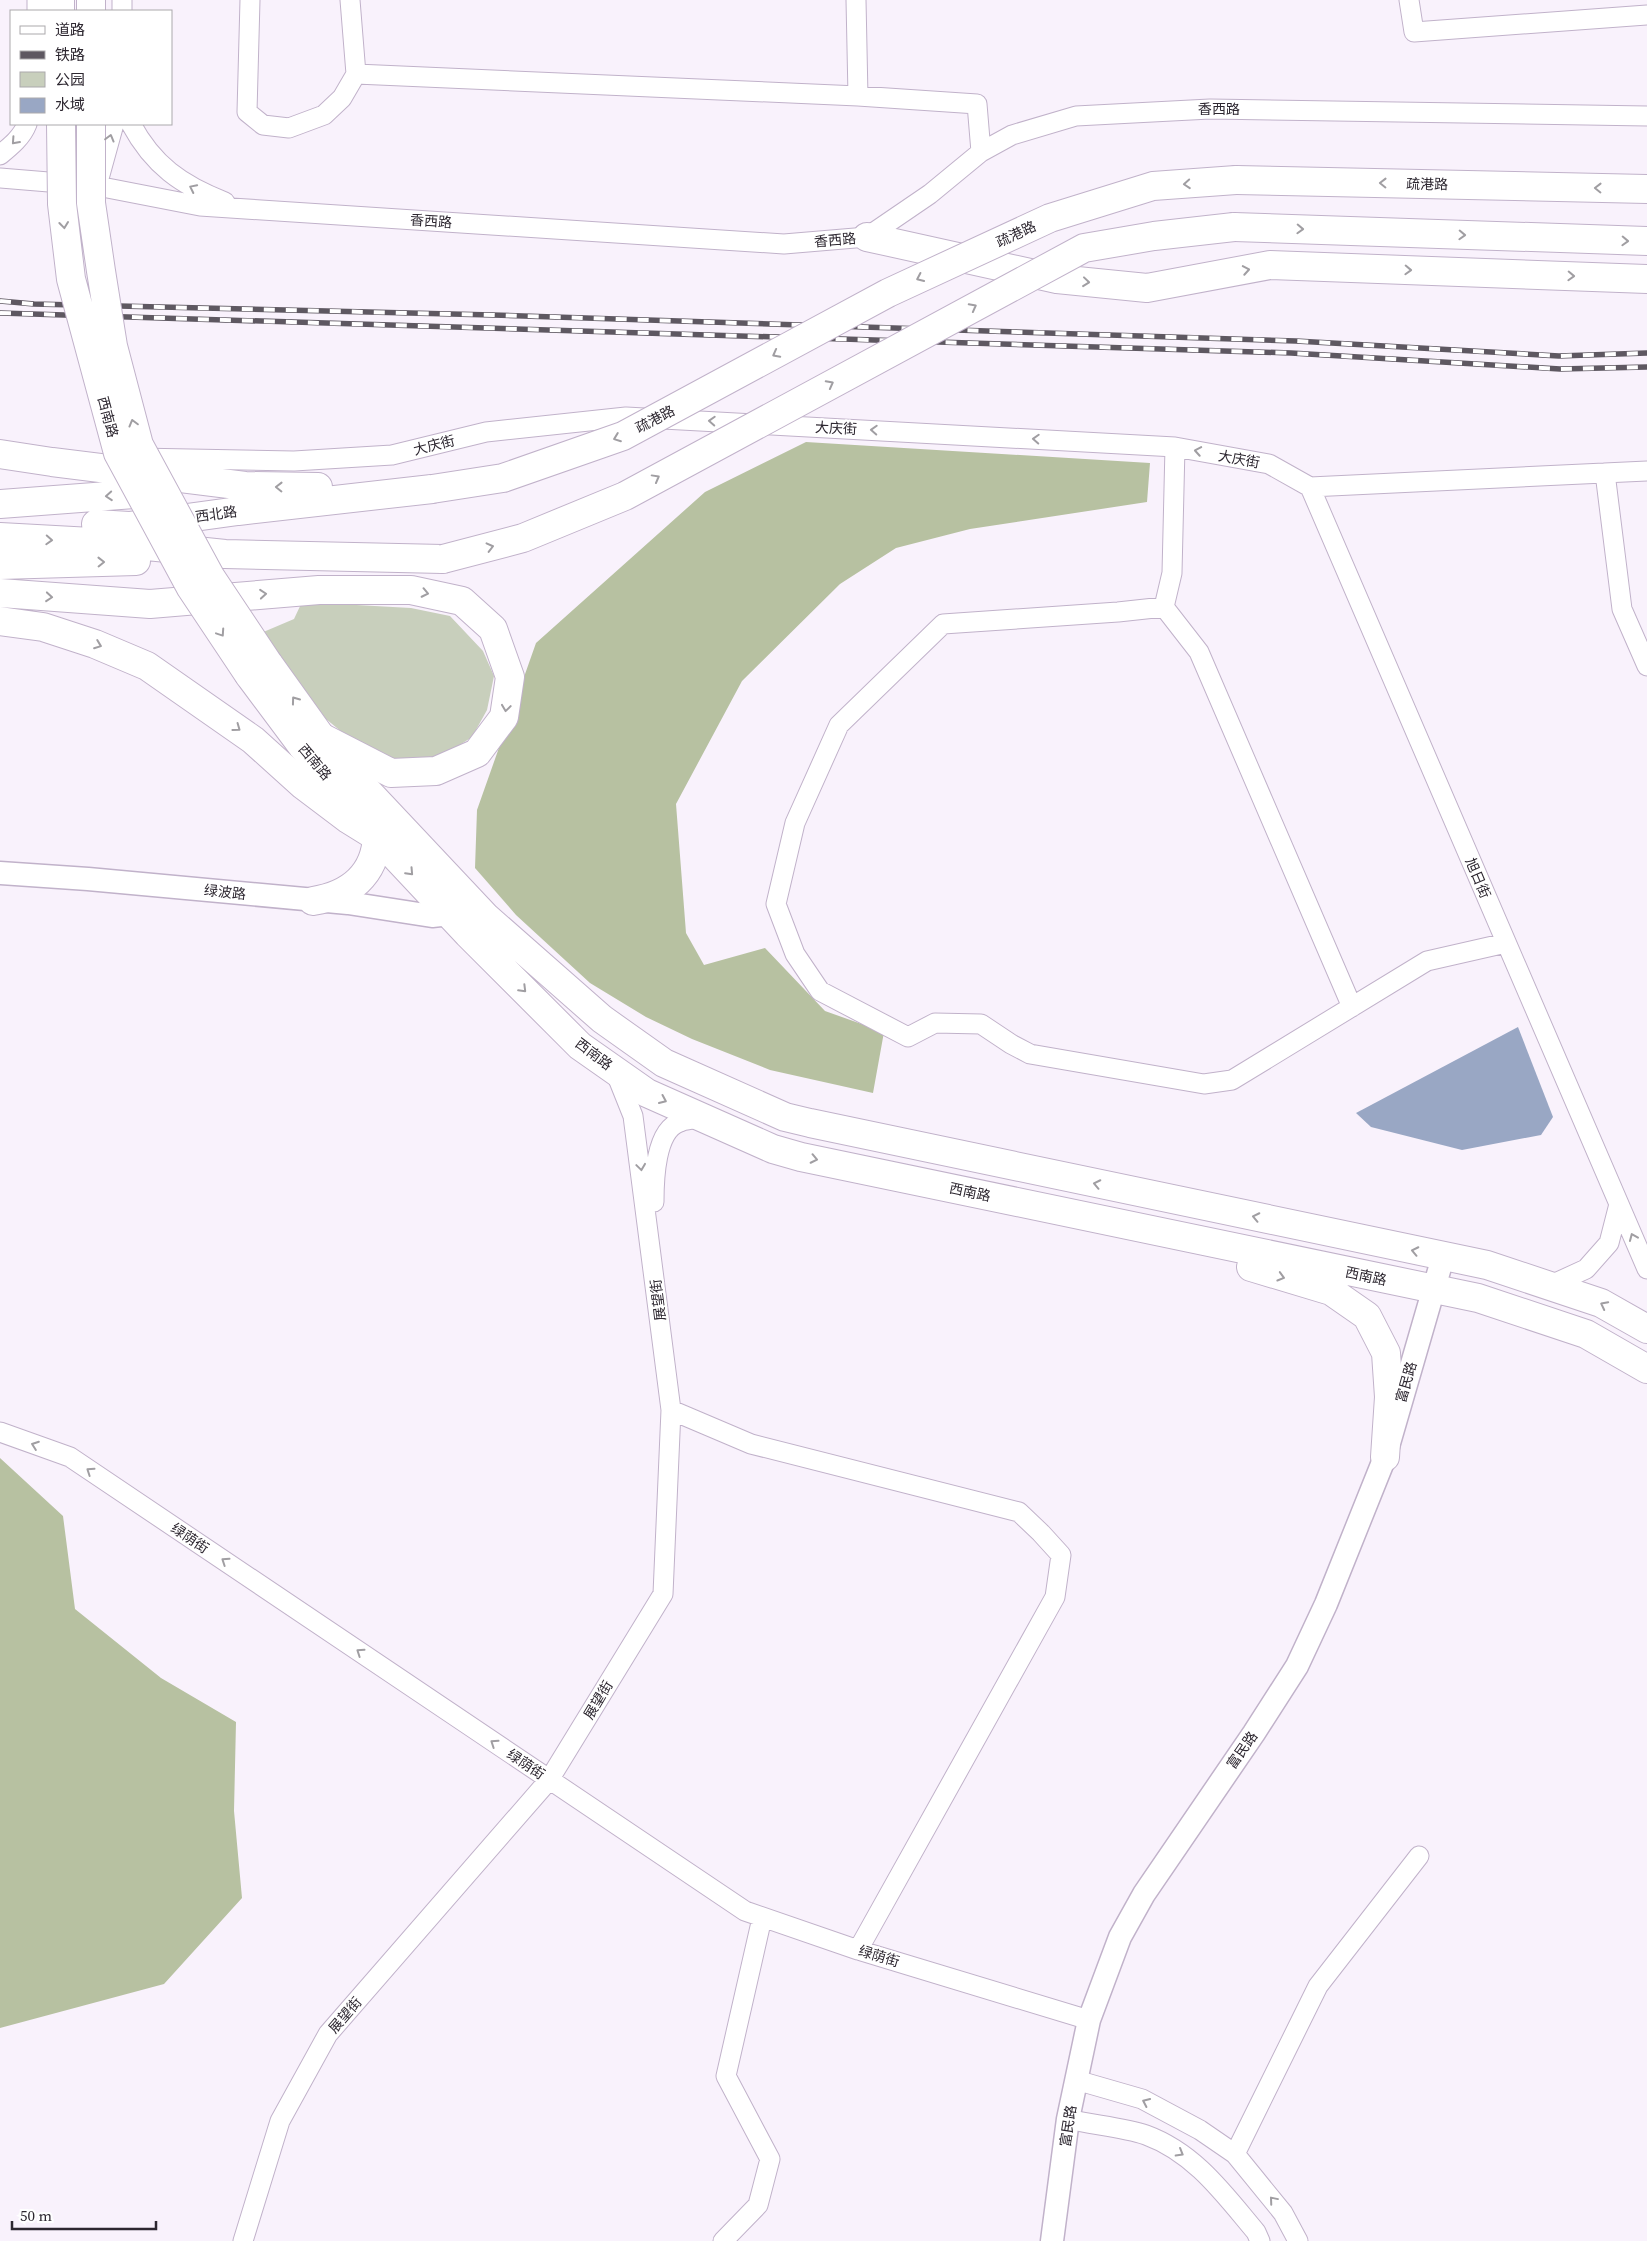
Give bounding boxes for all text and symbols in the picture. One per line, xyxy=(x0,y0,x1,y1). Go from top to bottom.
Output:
legend xyxy=(10,10,172,125)
text: 道路 xyxy=(55,19,85,40)
text: 铁路 xyxy=(55,44,85,65)
text: 公园 xyxy=(55,69,85,90)
text: 水域 xyxy=(55,94,85,115)
street label: 香西路 xyxy=(1198,99,1240,119)
one-way arrow xyxy=(104,134,115,142)
one-way arrow xyxy=(12,135,21,144)
street label: 疏港路 xyxy=(1406,174,1448,194)
one-way arrow xyxy=(1183,178,1191,189)
one-way arrow xyxy=(1379,178,1387,188)
one-way arrow xyxy=(1594,183,1602,193)
one-way arrow xyxy=(189,184,198,194)
street label: 香西路 xyxy=(409,210,453,232)
street label: 疏港路 xyxy=(993,216,1039,252)
one-way arrow xyxy=(58,221,69,229)
one-way arrow xyxy=(1296,224,1304,235)
street label: 香西路 xyxy=(813,228,857,252)
one-way arrow xyxy=(1459,230,1467,240)
one-way arrow xyxy=(1621,235,1629,246)
one-way arrow xyxy=(1242,265,1251,275)
one-way arrow xyxy=(1404,265,1412,276)
one-way arrow xyxy=(1567,271,1575,282)
one-way arrow xyxy=(916,272,925,283)
one-way arrow xyxy=(1082,276,1090,287)
one-way arrow xyxy=(968,303,977,313)
one-way arrow xyxy=(772,347,781,357)
one-way arrow xyxy=(825,380,834,390)
street label: 西南路 xyxy=(93,394,123,440)
street label: 疏港路 xyxy=(632,400,678,438)
one-way arrow xyxy=(707,416,715,427)
street label: 大庆街 xyxy=(815,417,857,439)
one-way arrow xyxy=(129,419,139,427)
one-way arrow xyxy=(870,425,878,436)
street label: 大庆街 xyxy=(411,430,457,460)
one-way arrow xyxy=(613,432,622,442)
one-way arrow xyxy=(1032,434,1040,445)
street label: 大庆街 xyxy=(1217,446,1261,472)
one-way arrow xyxy=(1194,447,1202,457)
one-way arrow xyxy=(651,475,660,485)
one-way arrow xyxy=(274,481,282,492)
one-way arrow xyxy=(105,490,113,501)
street label: 西北路 xyxy=(194,501,238,527)
one-way arrow xyxy=(45,534,53,545)
one-way arrow xyxy=(486,542,494,552)
one-way arrow xyxy=(98,557,105,567)
one-way arrow xyxy=(420,587,429,597)
one-way arrow xyxy=(259,589,267,600)
one-way arrow xyxy=(45,591,53,602)
one-way arrow xyxy=(215,627,224,637)
one-way arrow xyxy=(93,639,102,650)
one-way arrow xyxy=(292,696,301,706)
one-way arrow xyxy=(501,704,511,712)
one-way arrow xyxy=(231,722,241,731)
street label: 西南路 xyxy=(294,739,336,785)
street label: 旭日街 xyxy=(1461,855,1495,901)
one-way arrow xyxy=(404,866,413,875)
street label: 绿波路 xyxy=(203,880,247,904)
one-way arrow xyxy=(517,983,526,992)
street label: 西南路 xyxy=(571,1033,617,1075)
one-way arrow xyxy=(658,1094,667,1105)
one-way arrow xyxy=(810,1154,818,1164)
one-way arrow xyxy=(635,1162,645,1171)
street label: 西南路 xyxy=(947,1178,993,1206)
one-way arrow xyxy=(1093,1179,1102,1190)
one-way arrow xyxy=(1252,1212,1261,1223)
one-way arrow xyxy=(1629,1233,1640,1242)
one-way arrow xyxy=(1411,1246,1420,1256)
street label: 西南路 xyxy=(1343,1262,1389,1290)
one-way arrow xyxy=(1277,1271,1286,1282)
street label: 展望街 xyxy=(646,1278,670,1322)
one-way arrow xyxy=(1601,1301,1610,1311)
street label: 富民路 xyxy=(1391,1359,1421,1405)
one-way arrow xyxy=(31,1441,40,1451)
one-way arrow xyxy=(86,1468,96,1477)
street label: 绿荫街 xyxy=(167,1518,213,1558)
one-way arrow xyxy=(221,1558,230,1568)
one-way arrow xyxy=(356,1649,365,1658)
street label: 展望街 xyxy=(579,1677,617,1723)
street label: 富民路 xyxy=(1222,1727,1262,1773)
one-way arrow xyxy=(491,1740,500,1749)
street label: 绿荫街 xyxy=(503,1744,549,1784)
street label: 绿荫街 xyxy=(856,1940,902,1972)
street label: 展望街 xyxy=(324,1993,366,2037)
one-way arrow xyxy=(1142,2097,1151,2108)
street label: 富民路 xyxy=(1055,2104,1081,2148)
one-way arrow xyxy=(1175,2147,1184,2157)
one-way arrow xyxy=(1270,2197,1278,2206)
scale bar xyxy=(12,2198,156,2230)
text: 50 m xyxy=(20,2205,52,2226)

